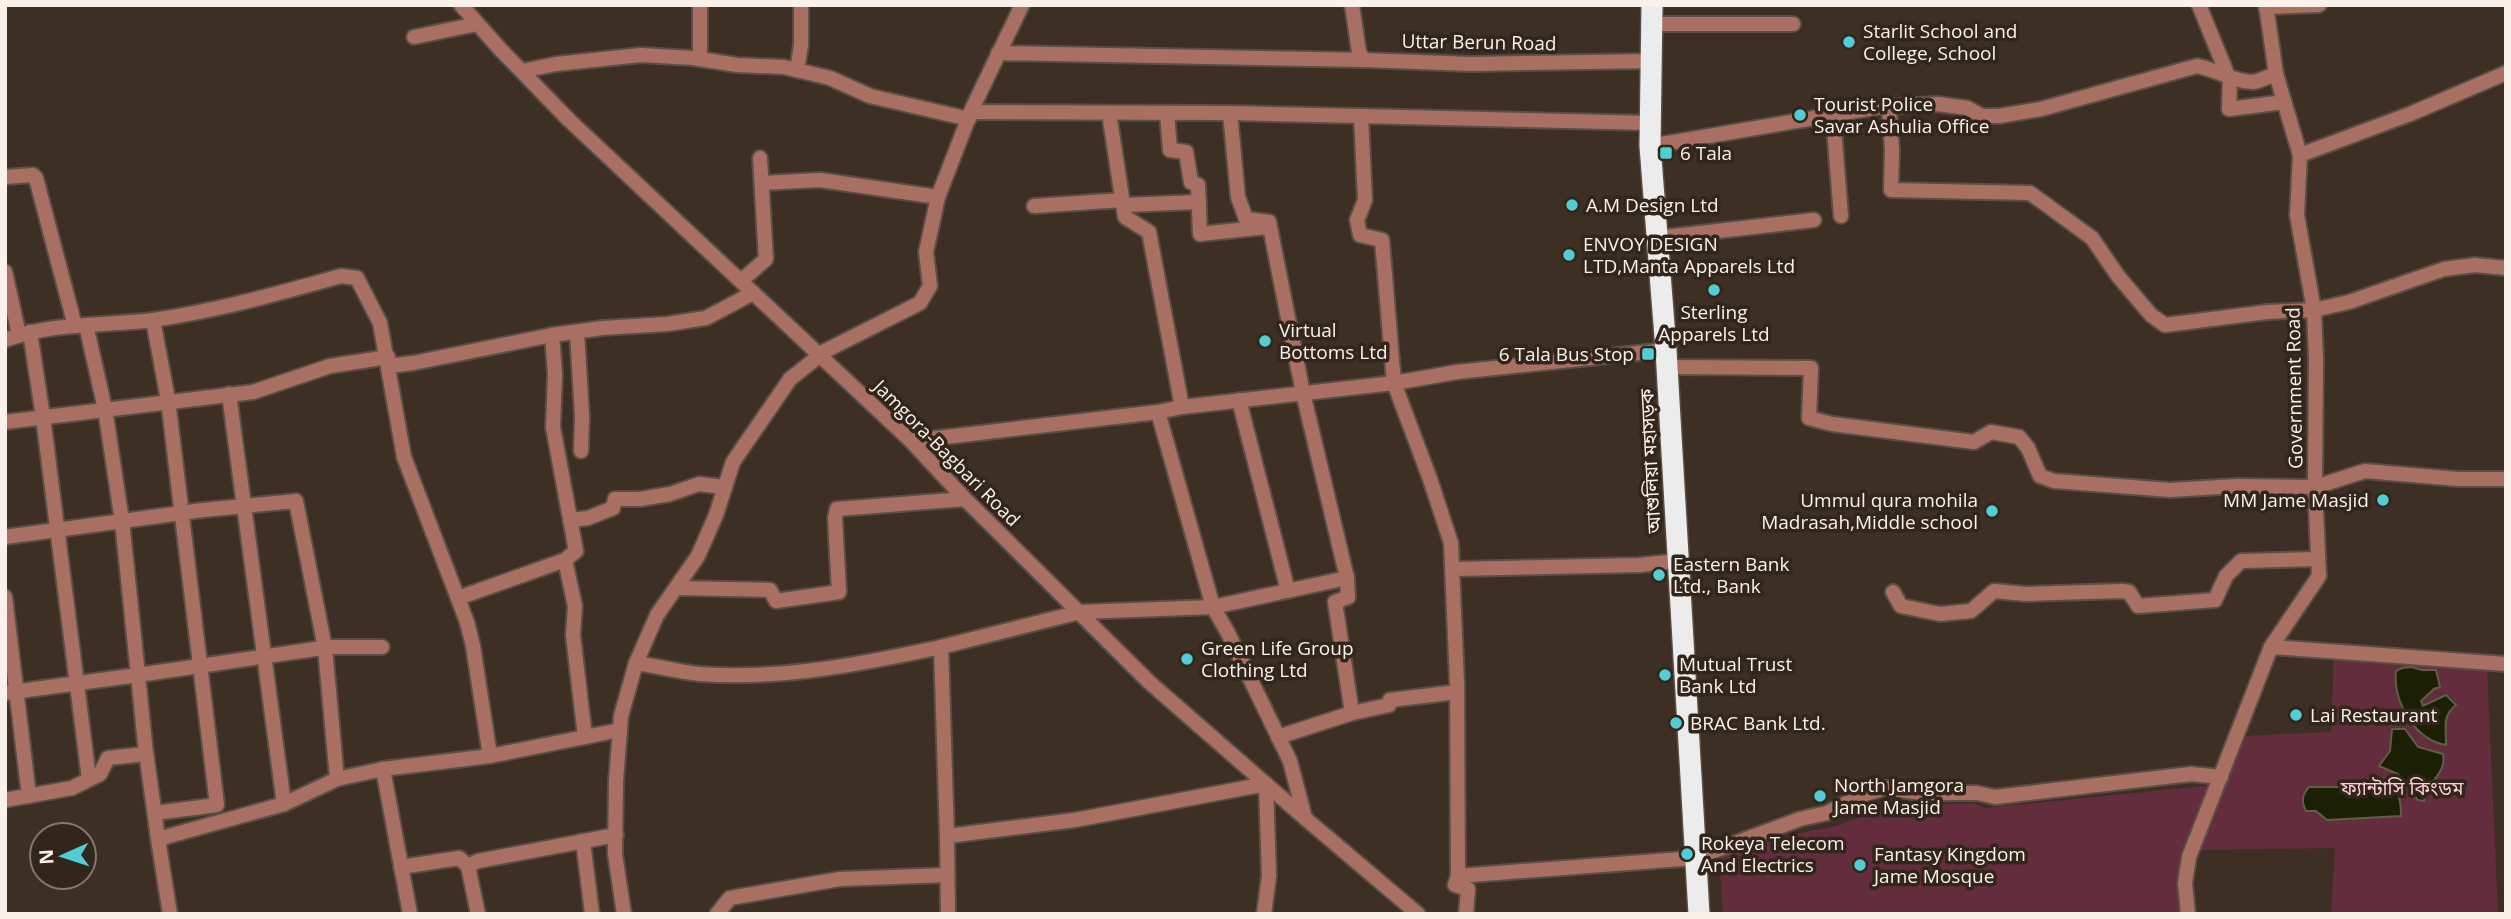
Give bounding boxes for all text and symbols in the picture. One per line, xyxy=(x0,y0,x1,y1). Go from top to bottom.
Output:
place label: Starlit School and College, School xyxy=(1863,18,2017,66)
street label: Uttar Berun Road xyxy=(1401,28,1557,56)
marker: Starlit School and College, School xyxy=(1841,34,1857,50)
place label: Tourist Police Savar Ashulia Office xyxy=(1814,91,1989,139)
marker: Tourist Police Savar Ashulia Office xyxy=(1792,107,1808,123)
place label: 6 Tala xyxy=(1680,140,1732,166)
marker: 6 Tala xyxy=(1658,145,1674,161)
place label: A.M Design Ltd xyxy=(1586,192,1719,218)
marker: A.M Design Ltd xyxy=(1564,197,1580,213)
place label: ENVOY DESIGN LTD,Manta Apparels Ltd xyxy=(1583,231,1795,279)
marker: ENVOY DESIGN LTD,Manta Apparels Ltd xyxy=(1561,247,1577,263)
marker: Sterling Apparels Ltd xyxy=(1706,282,1722,298)
place label: Sterling Apparels Ltd xyxy=(1658,299,1770,347)
street label: Government Road xyxy=(2280,307,2308,469)
place label: Virtual Bottoms Ltd xyxy=(1279,317,1388,365)
marker: Virtual Bottoms Ltd xyxy=(1257,333,1273,349)
place label: 6 Tala Bus Stop xyxy=(1499,341,1634,367)
marker: 6 Tala Bus Stop xyxy=(1640,346,1656,362)
street label: Jamgora-Bagbari Road xyxy=(867,373,1026,532)
street label: আশুলিয়া মহাসড়ক xyxy=(1633,387,1667,535)
place label: Ummul qura mohila Madrasah,Middle school xyxy=(1761,487,1978,535)
place label: MM Jame Masjid xyxy=(2223,487,2369,513)
marker: MM Jame Masjid xyxy=(2375,492,2391,508)
marker: Ummul qura mohila Madrasah,Middle school xyxy=(1984,503,2000,519)
place label: Eastern Bank Ltd., Bank xyxy=(1673,551,1789,599)
marker: Eastern Bank Ltd., Bank xyxy=(1651,567,1667,583)
place label: Green Life Group Clothing Ltd xyxy=(1201,635,1354,683)
marker: Green Life Group Clothing Ltd xyxy=(1179,651,1195,667)
place label: Mutual Trust Bank Ltd xyxy=(1679,651,1792,699)
marker: Mutual Trust Bank Ltd xyxy=(1657,667,1673,683)
place label: Lai Restaurant xyxy=(2310,702,2438,728)
marker: Lai Restaurant xyxy=(2288,707,2304,723)
place label: BRAC Bank Ltd. xyxy=(1690,710,1826,736)
marker: BRAC Bank Ltd. xyxy=(1668,715,1684,731)
place label: North Jamgora Jame Masjid xyxy=(1832,772,1964,820)
park label: ফ্যান্টাসি কিংডম xyxy=(2340,775,2464,801)
marker: North Jamgora Jame Masjid xyxy=(1812,788,1828,804)
north arrow xyxy=(28,821,98,891)
place label: Rokeya Telecom And Electrics xyxy=(1701,830,1845,878)
place label: Fantasy Kingdom Jame Mosque xyxy=(1872,841,2026,889)
marker: Rokeya Telecom And Electrics xyxy=(1679,846,1695,862)
text: N xyxy=(33,848,59,865)
marker: Fantasy Kingdom Jame Mosque xyxy=(1852,857,1868,873)

